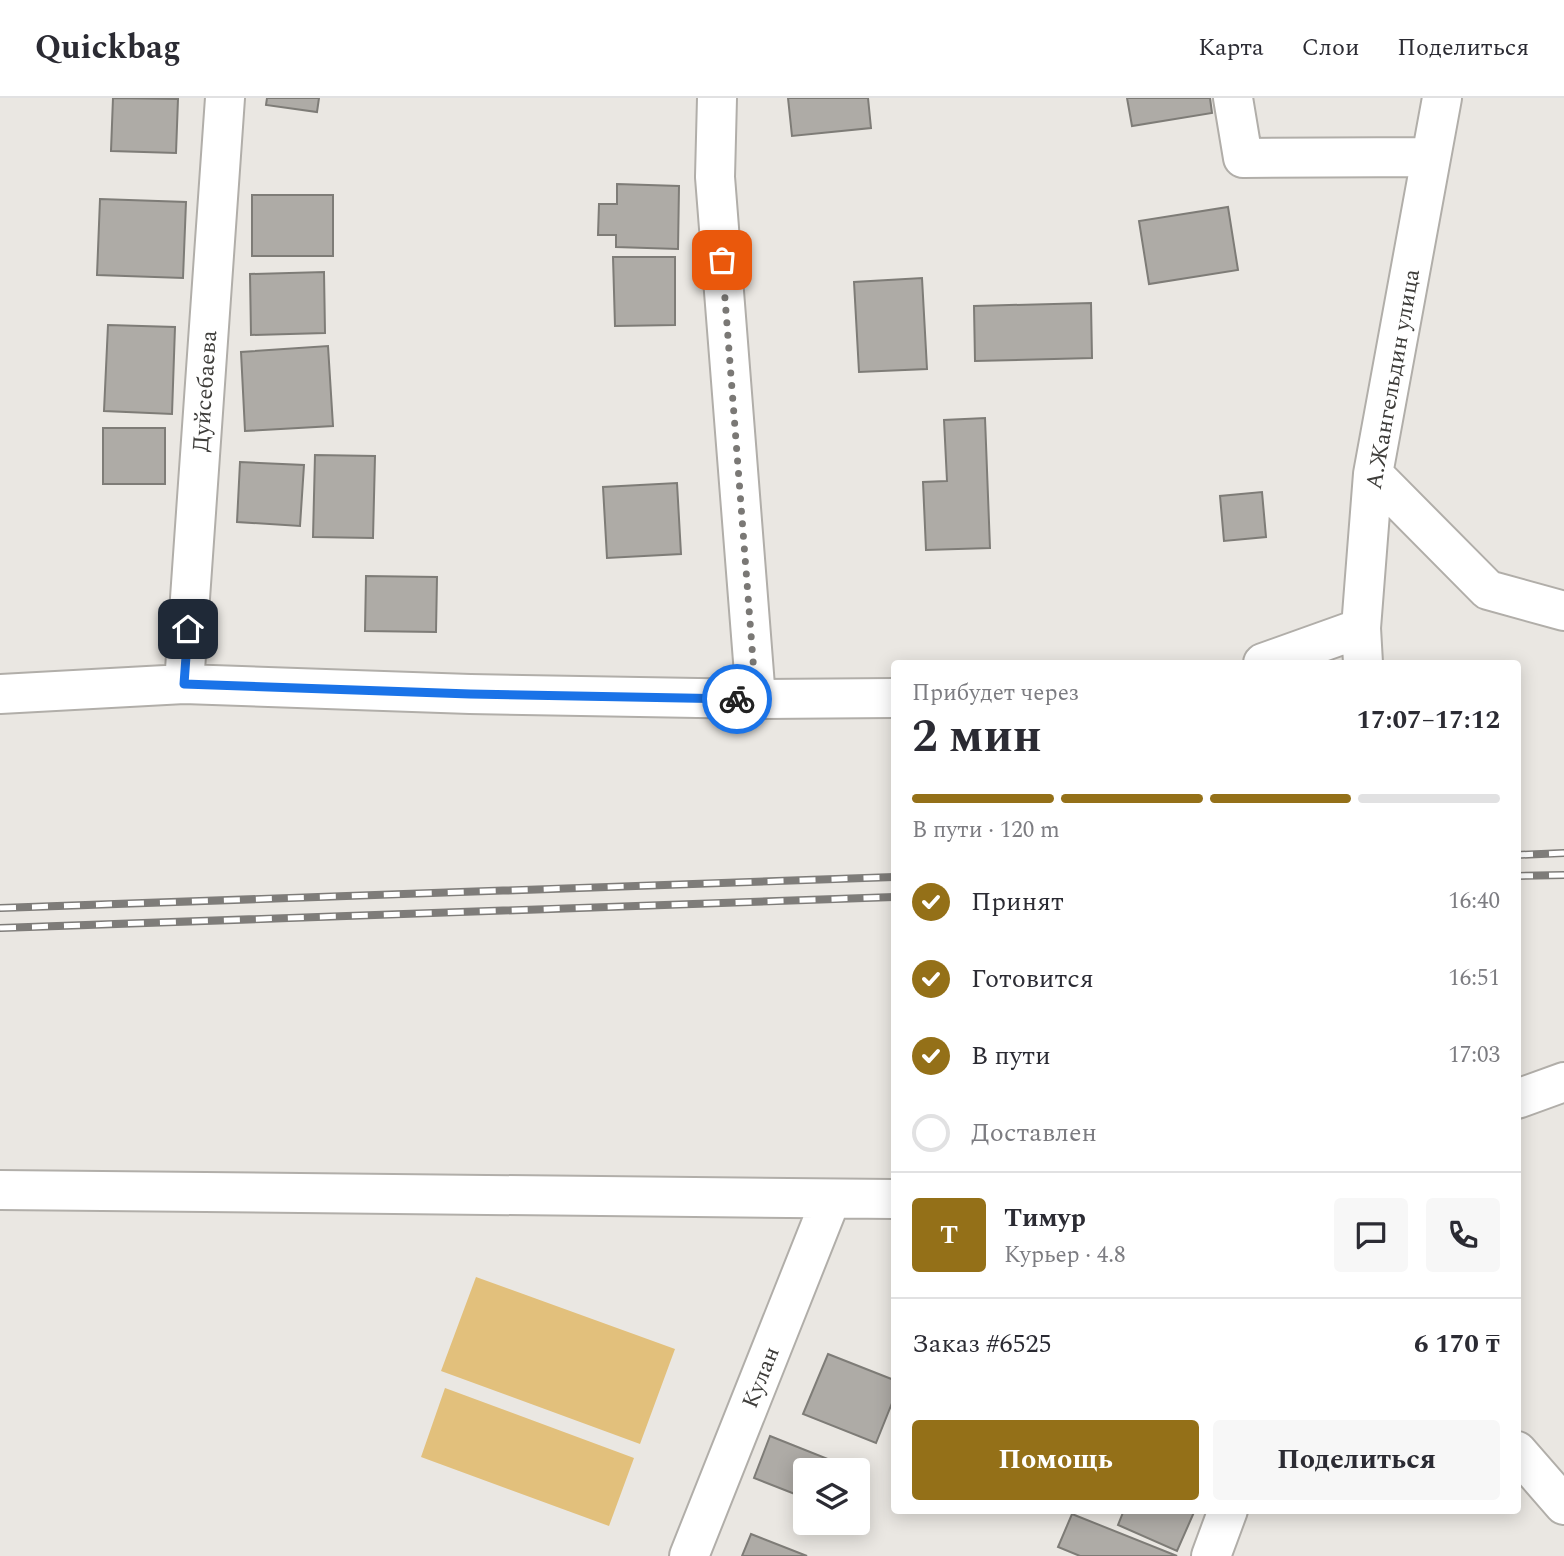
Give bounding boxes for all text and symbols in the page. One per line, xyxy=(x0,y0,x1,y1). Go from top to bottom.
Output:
text: Quickbag xyxy=(35,23,181,73)
text: Карта xyxy=(1198,30,1264,66)
text: Слои xyxy=(1302,30,1359,66)
text: Поделиться xyxy=(1397,30,1529,66)
pin xyxy=(692,230,752,290)
icon: bag xyxy=(703,241,741,279)
street label: А.Жангельдин улица xyxy=(1357,266,1430,492)
street label: Дуйсебаева xyxy=(184,329,227,453)
pin xyxy=(158,599,218,659)
icon: home xyxy=(169,610,207,648)
courier xyxy=(702,664,772,734)
text: Прибудет через xyxy=(912,676,1079,711)
icon: bike xyxy=(718,680,756,718)
text: 17:07–17:12 xyxy=(1356,700,1500,740)
text: 2 мин xyxy=(912,702,1042,772)
text: В пути · 120 m xyxy=(912,813,1060,848)
text: Принят xyxy=(971,882,1064,922)
icon: check xyxy=(912,883,950,921)
text: 16:40 xyxy=(1448,884,1500,919)
text: Готовится xyxy=(971,959,1094,999)
icon: check xyxy=(912,960,950,998)
text: 16:51 xyxy=(1448,961,1500,996)
text: В пути xyxy=(971,1036,1051,1076)
icon: check xyxy=(912,1037,950,1075)
text: 17:03 xyxy=(1448,1038,1500,1073)
text: Доставлен xyxy=(971,1113,1097,1153)
text: Тимур xyxy=(1004,1198,1086,1238)
button: chat xyxy=(1334,1198,1408,1272)
button: phone xyxy=(1426,1198,1500,1272)
text: Т xyxy=(940,1215,958,1255)
text: Курьер · 4.8 xyxy=(1004,1238,1126,1273)
text: Заказ #6525 xyxy=(912,1324,1051,1364)
text: 6 170 ₸ xyxy=(1414,1324,1500,1364)
street label: Кулан xyxy=(733,1341,790,1414)
button: Помощь xyxy=(912,1420,1199,1500)
button: Поделиться xyxy=(1213,1420,1500,1500)
map controls xyxy=(793,1458,870,1535)
button: layers xyxy=(793,1458,870,1535)

